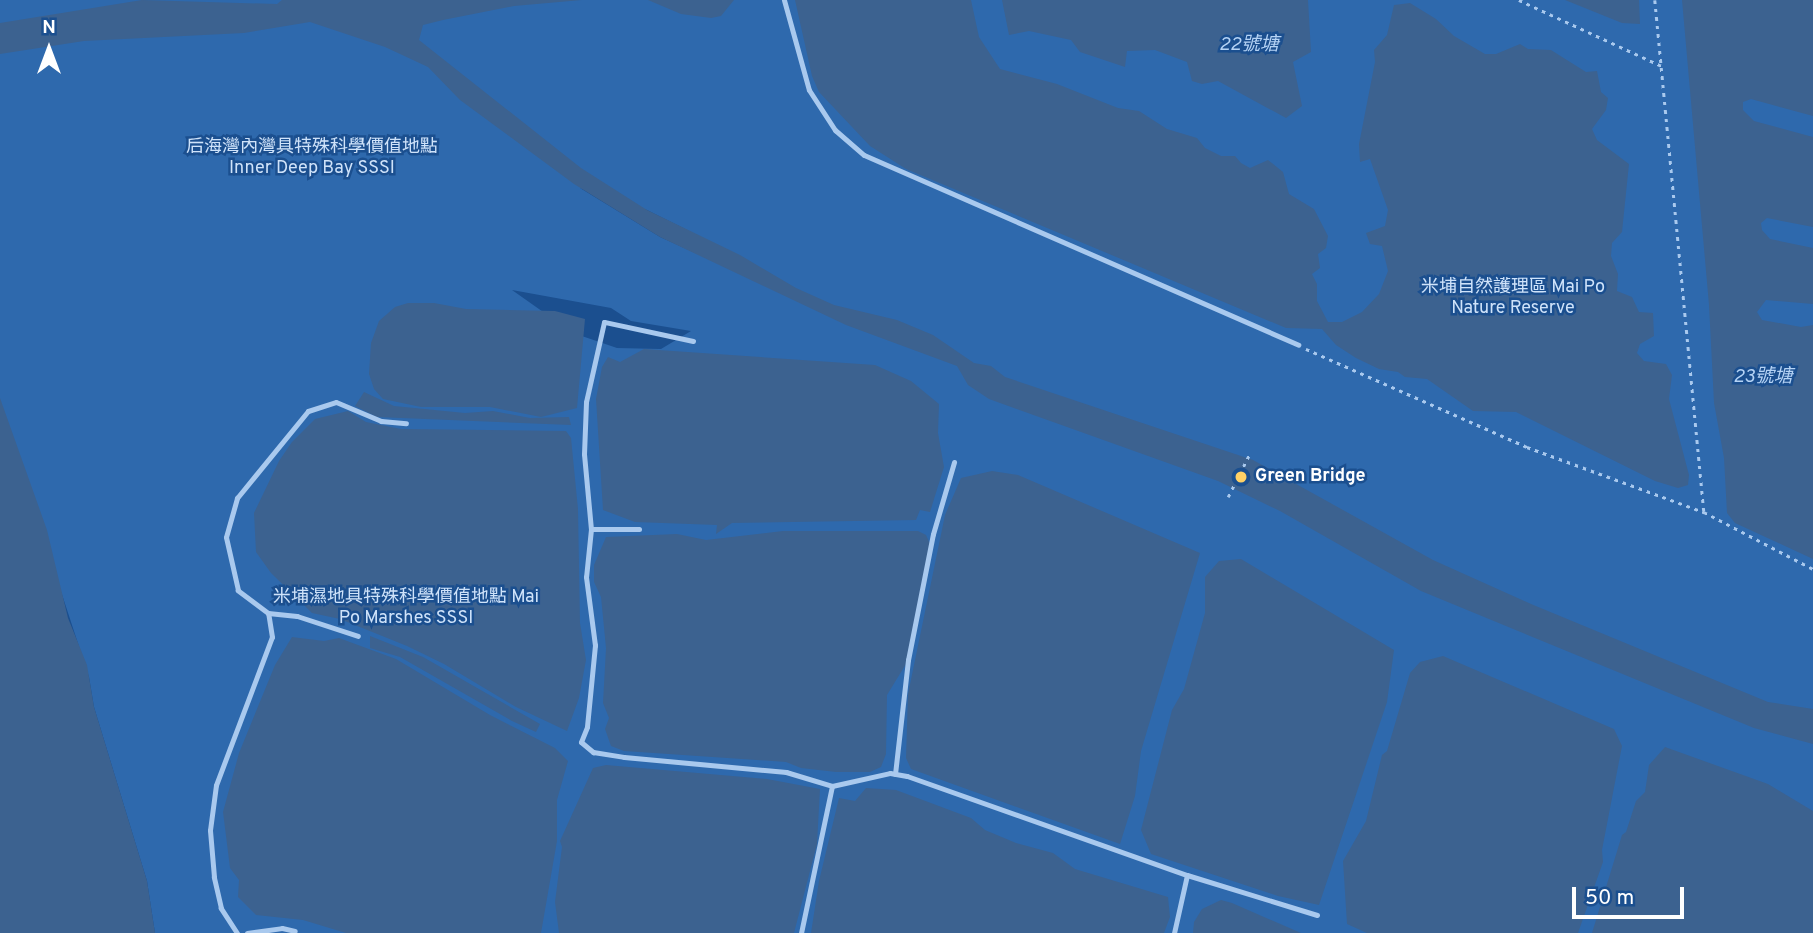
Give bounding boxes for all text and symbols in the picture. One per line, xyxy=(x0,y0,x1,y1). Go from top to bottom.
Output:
north arrow xyxy=(14,14,84,84)
text: N xyxy=(42,16,56,40)
water label: 22號塘 xyxy=(1219,35,1279,57)
park label: 后海灣內灣具特殊科學價值地點 Inner Deep Bay SSSI xyxy=(186,138,438,180)
park label: 米埔自然護理區 Mai Po Nature Reserve xyxy=(1421,278,1605,320)
water label: 23號塘 xyxy=(1733,367,1793,389)
place label: Green Bridge xyxy=(1255,466,1365,488)
marker: Green Bridge xyxy=(1233,469,1249,485)
park label: 米埔濕地具特殊科學價值地點 Mai Po Marshes SSSI xyxy=(273,588,539,630)
scale bar xyxy=(1575,874,1687,918)
text: 50 m xyxy=(1585,885,1634,912)

